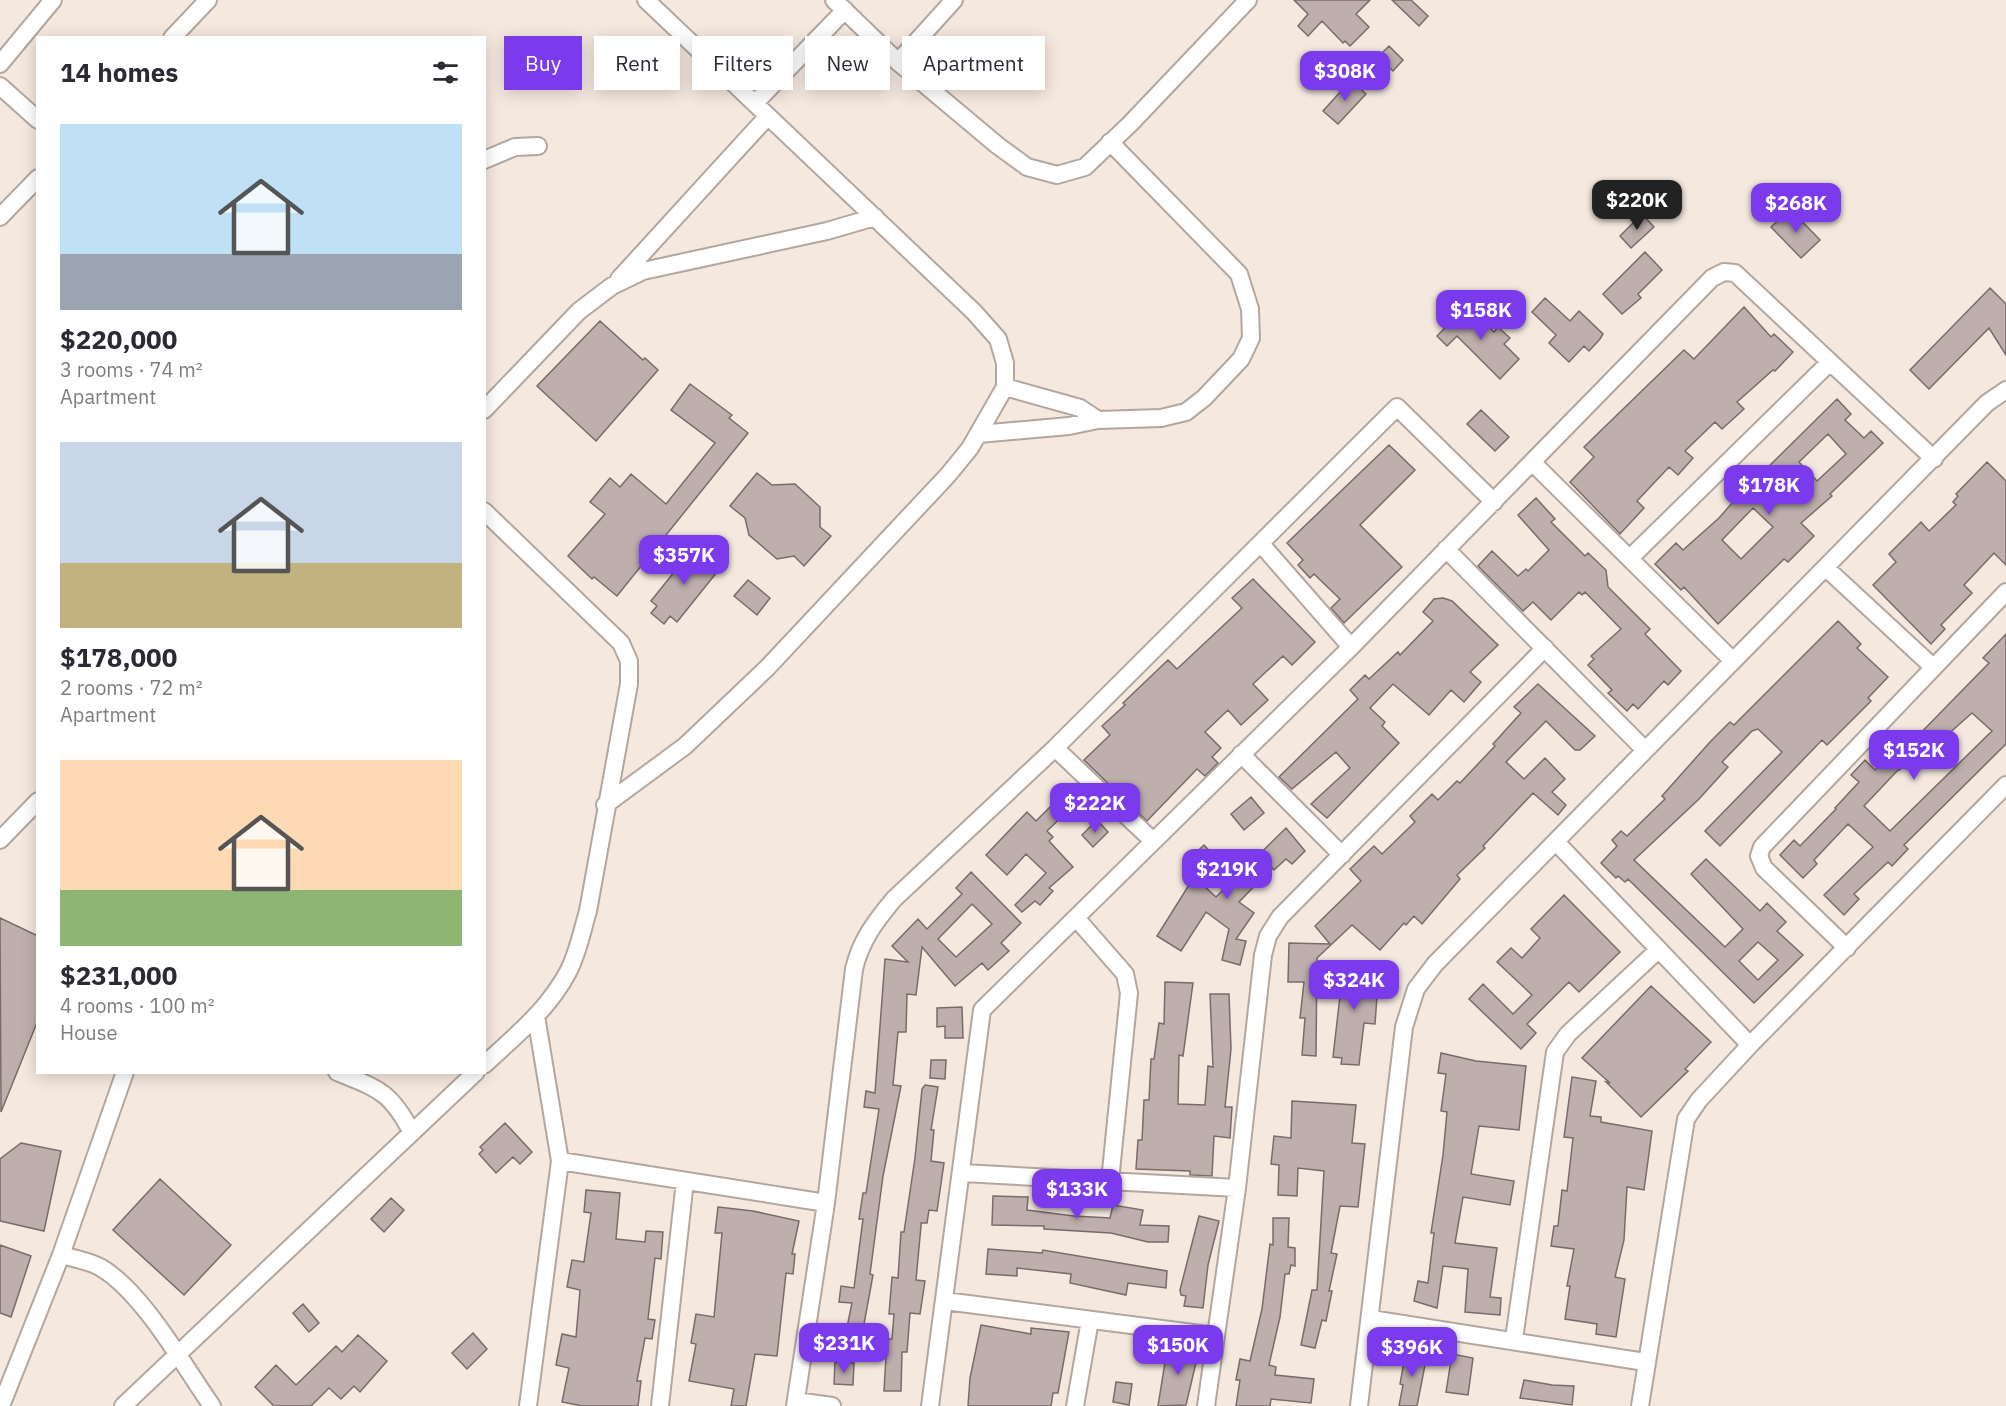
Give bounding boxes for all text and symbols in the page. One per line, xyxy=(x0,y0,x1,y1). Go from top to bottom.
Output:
chip: Buy xyxy=(504,36,582,90)
chip: Rent xyxy=(594,36,680,90)
chip: Filters xyxy=(692,36,793,90)
chip: New xyxy=(805,36,890,90)
chip: Apartment xyxy=(902,36,1045,90)
pin: $308K xyxy=(1303,51,1387,102)
text: 14 homes xyxy=(60,55,178,89)
icon: filters xyxy=(429,56,462,89)
text: $308K xyxy=(1314,57,1376,84)
icon: home xyxy=(207,163,315,271)
pin: $220K xyxy=(1595,180,1679,231)
pin: $268K xyxy=(1754,183,1838,234)
text: $220K xyxy=(1606,186,1668,213)
text: $268K xyxy=(1765,189,1827,216)
pin: $158K xyxy=(1439,290,1523,341)
text: $158K xyxy=(1450,296,1512,323)
text: $220,000 xyxy=(60,322,177,356)
text: 3 rooms · 74 m² xyxy=(60,356,203,383)
text: Apartment xyxy=(60,383,156,410)
pin: $178K xyxy=(1727,465,1811,516)
text: $178K xyxy=(1738,471,1800,498)
icon: home xyxy=(207,481,315,589)
pin: $357K xyxy=(642,535,726,586)
text: $357K xyxy=(653,541,715,568)
text: $178,000 xyxy=(60,640,177,674)
text: 2 rooms · 72 m² xyxy=(60,674,203,701)
text: Apartment xyxy=(60,701,156,728)
pin: $152K xyxy=(1872,730,1956,781)
text: $152K xyxy=(1883,736,1945,763)
pin: $222K xyxy=(1053,783,1137,834)
text: $222K xyxy=(1064,789,1126,816)
icon: home xyxy=(207,799,315,907)
pin: $219K xyxy=(1185,849,1269,900)
text: $219K xyxy=(1196,855,1258,882)
text: $231,000 xyxy=(60,958,177,992)
pin: $324K xyxy=(1312,960,1396,1011)
text: $324K xyxy=(1323,966,1385,993)
text: 4 rooms · 100 m² xyxy=(60,992,215,1019)
text: House xyxy=(60,1019,117,1046)
pin: $133K xyxy=(1035,1169,1119,1220)
text: $133K xyxy=(1046,1175,1108,1202)
pin: $231K xyxy=(802,1323,886,1374)
pin: $150K xyxy=(1136,1325,1220,1376)
pin: $396K xyxy=(1370,1327,1454,1378)
text: $231K xyxy=(813,1329,875,1356)
text: $150K xyxy=(1147,1331,1209,1358)
text: $396K xyxy=(1381,1333,1443,1360)

